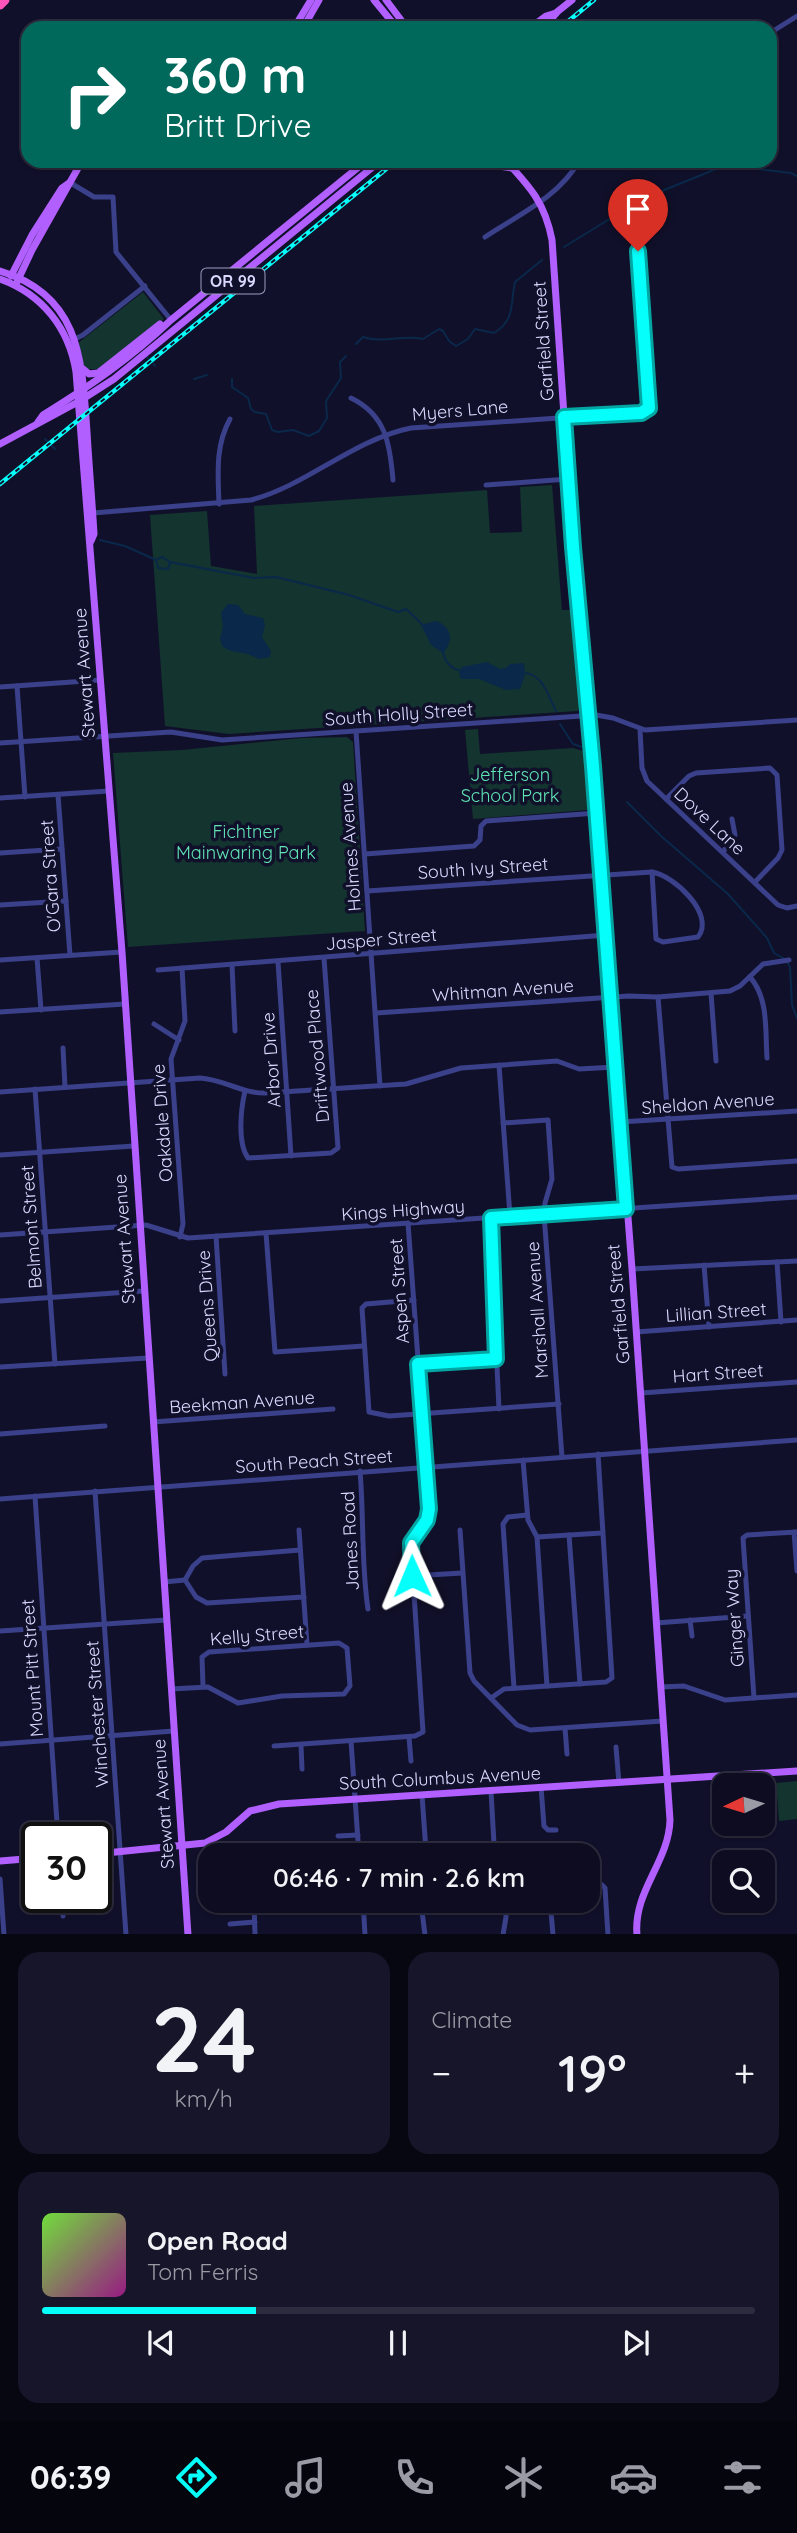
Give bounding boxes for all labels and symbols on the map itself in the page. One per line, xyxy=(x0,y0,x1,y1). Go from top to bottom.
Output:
pin xyxy=(608,179,668,251)
road number: OR 99 xyxy=(202,268,264,294)
street label: Garfield Street xyxy=(527,280,559,402)
street label: Myers Lane xyxy=(411,394,509,426)
street label: Stewart Avenue xyxy=(68,607,100,739)
street label: South Holly Street xyxy=(324,697,474,731)
park label: Jefferson School Park xyxy=(461,763,559,807)
street label: Holmes Avenue xyxy=(334,782,366,912)
street label: Dove Lane xyxy=(669,782,751,860)
street label: O'Gara Street xyxy=(35,819,65,933)
park label: Fichtner Mainwaring Park xyxy=(176,820,316,864)
street label: South Ivy Street xyxy=(417,852,549,884)
street label: Jasper Street xyxy=(324,923,438,955)
street label: Whitman Avenue xyxy=(431,974,575,1006)
street label: Driftwood Place xyxy=(300,989,334,1123)
street label: Arbor Drive xyxy=(256,1012,286,1108)
street label: Oakdale Drive xyxy=(146,1063,178,1183)
street label: Sheldon Avenue xyxy=(641,1087,775,1119)
street label: Belmont Street xyxy=(15,1164,47,1290)
street label: Stewart Avenue xyxy=(108,1173,140,1305)
street label: Kings Highway xyxy=(340,1194,466,1226)
street label: Aspen Street xyxy=(384,1237,414,1345)
street label: Marshall Avenue xyxy=(521,1241,553,1379)
street label: Garfield Street xyxy=(601,1243,635,1365)
street label: Queens Drive xyxy=(192,1250,222,1362)
street label: Lillian Street xyxy=(665,1297,767,1327)
street label: Hart Street xyxy=(672,1358,764,1388)
street label: Beekman Avenue xyxy=(168,1385,316,1419)
street label: South Peach Street xyxy=(234,1444,394,1478)
street label: Janes Road xyxy=(336,1491,364,1591)
position arrow xyxy=(375,1539,449,1613)
street label: Ginger Way xyxy=(719,1568,749,1668)
street label: Mount Pitt Street xyxy=(16,1598,48,1738)
street label: Kelly Street xyxy=(209,1619,305,1651)
street label: Winchester Street xyxy=(80,1640,114,1788)
street label: Stewart Avenue xyxy=(147,1738,179,1870)
street label: South Columbus Avenue xyxy=(339,1761,541,1795)
north arrow xyxy=(712,1773,775,1836)
speed limit sign: 30 xyxy=(21,1822,112,1913)

